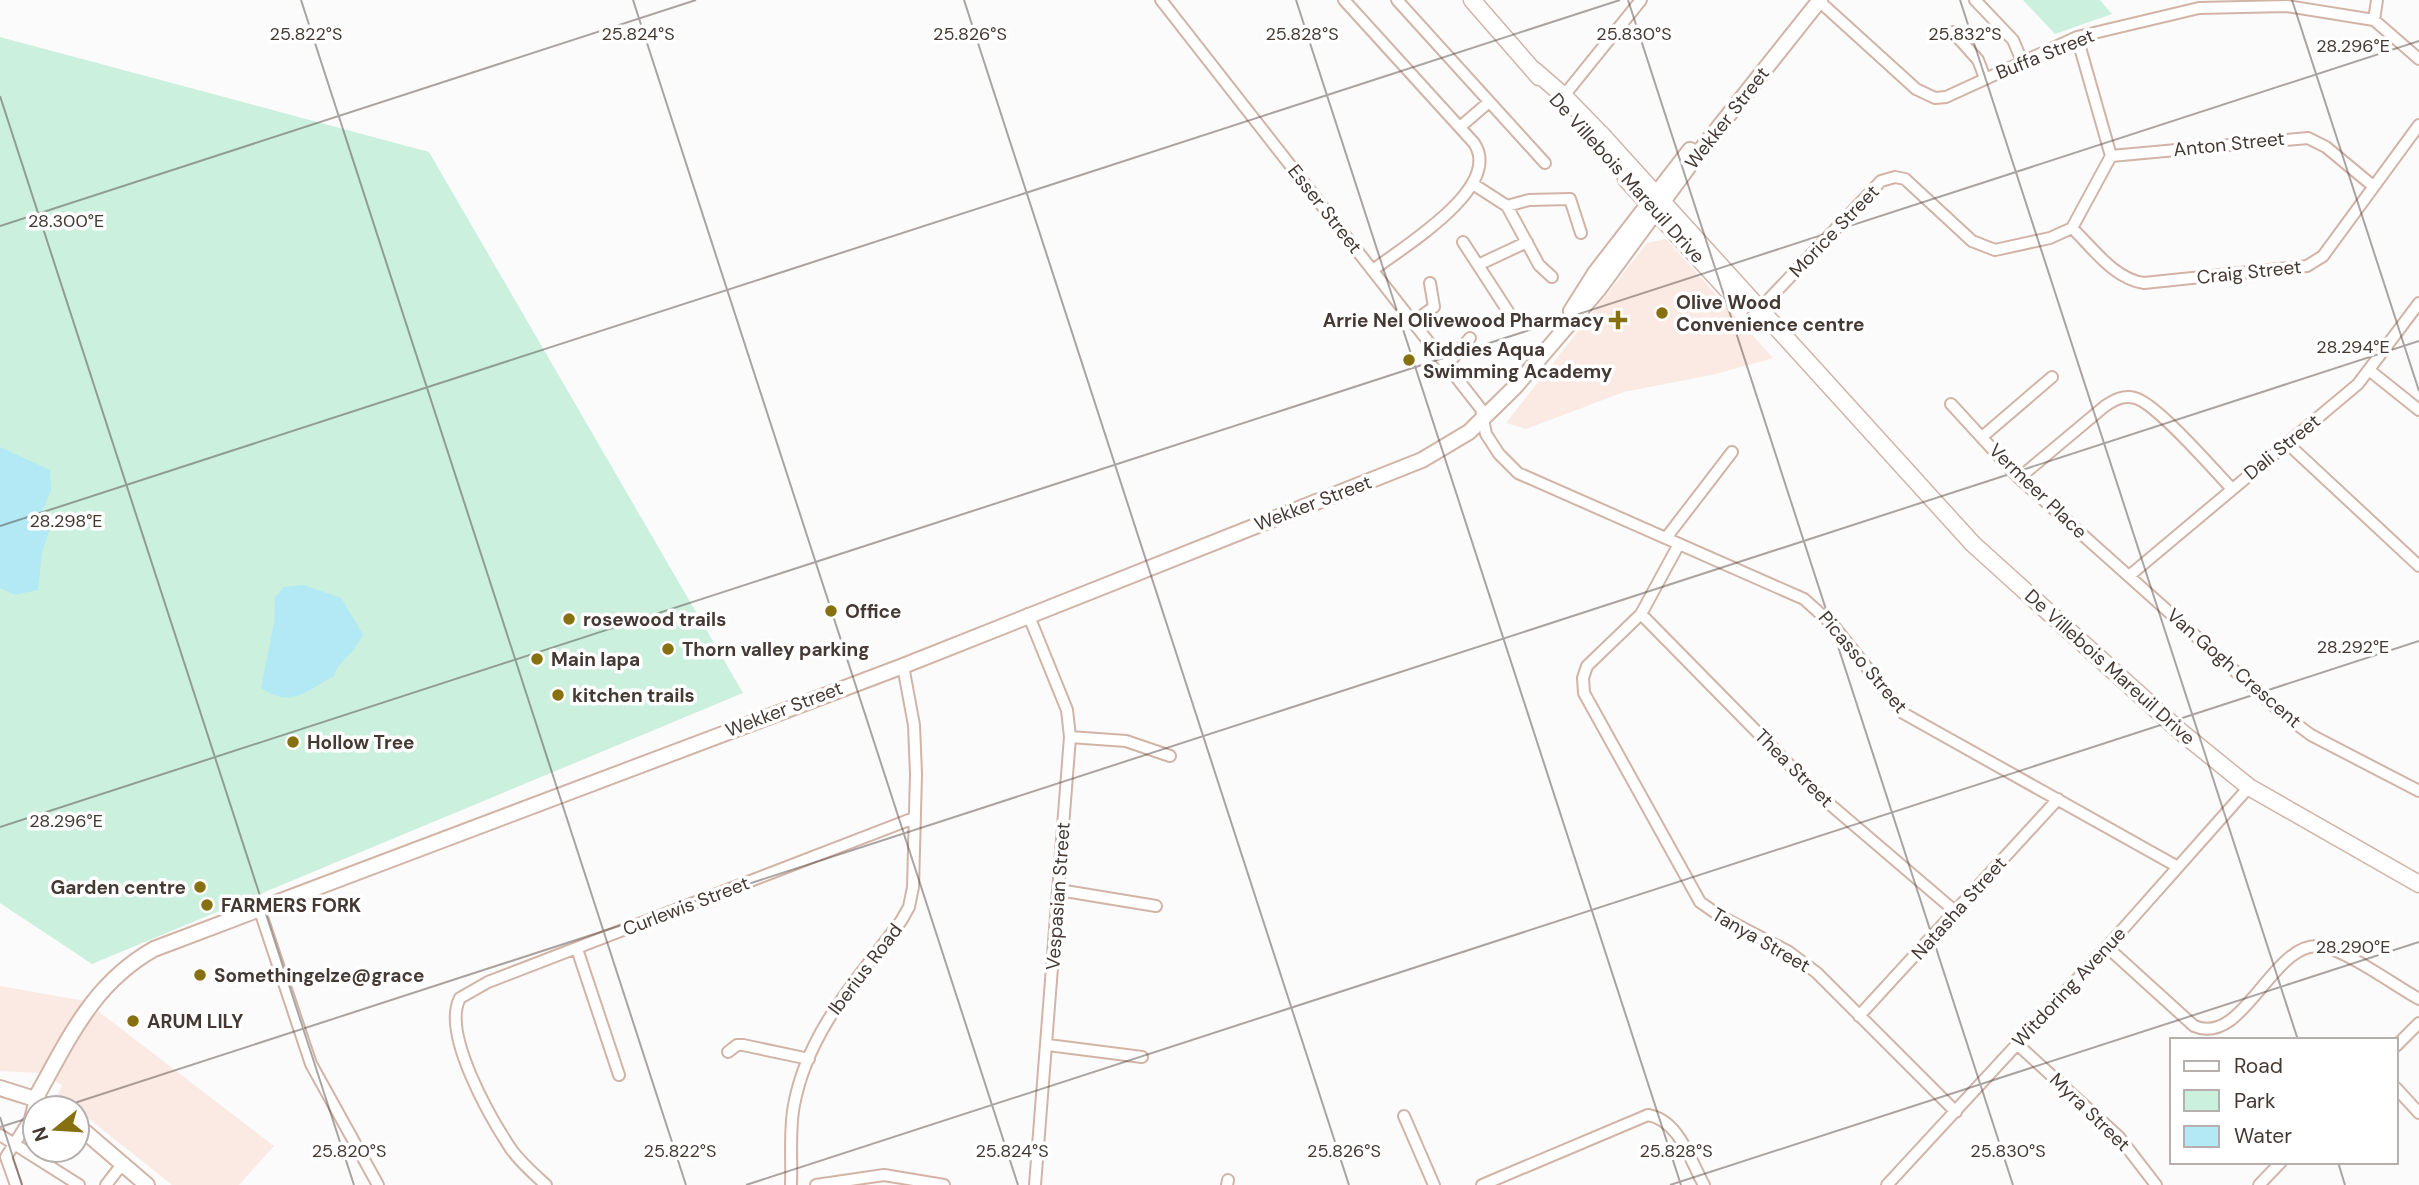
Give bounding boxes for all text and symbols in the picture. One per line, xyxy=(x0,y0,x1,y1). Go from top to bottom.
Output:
text: 25.822°S xyxy=(270,22,342,46)
text: 25.824°S xyxy=(601,22,675,46)
text: 25.826°S xyxy=(933,22,1007,46)
text: 25.828°S xyxy=(1265,22,1339,46)
text: 25.830°S xyxy=(1596,22,1672,46)
text: 25.832°S xyxy=(1928,22,2002,46)
street label: Buffa Street xyxy=(1992,23,2098,85)
text: 28.296°E xyxy=(2316,34,2390,58)
street label: Wekker Street xyxy=(1679,62,1775,174)
street label: De Villebois Mareuil Drive xyxy=(1544,87,1710,269)
street label: Anton Street xyxy=(2172,126,2286,162)
street label: Esser Street xyxy=(1282,159,1368,259)
street label: Morice Street xyxy=(1784,179,1884,283)
text: 28.300°E xyxy=(28,209,104,233)
street label: Craig Street xyxy=(2195,254,2303,290)
place label: Olive Wood Convenience centre xyxy=(1676,290,1865,337)
marker: Olive Wood Convenience centre xyxy=(1654,305,1670,321)
place label: Arrie Nel Olivewood Pharmacy xyxy=(1323,308,1605,333)
marker: Arrie Nel Olivewood Pharmacy xyxy=(1610,312,1626,328)
text: 28.294°E xyxy=(2316,335,2390,359)
place label: Kiddies Aqua Swimming Academy xyxy=(1423,337,1613,384)
marker: Kiddies Aqua Swimming Academy xyxy=(1401,352,1417,368)
street label: Dali Street xyxy=(2239,409,2325,485)
street label: Vermeer Place xyxy=(1984,438,2092,544)
street label: Wekker Street xyxy=(1251,469,1375,537)
text: 28.298°E xyxy=(29,509,103,533)
street label: De Villebois Mareuil Drive xyxy=(2019,584,2201,750)
place label: Office xyxy=(845,599,902,624)
marker: Office xyxy=(823,603,839,619)
street label: Van Gogh Crescent xyxy=(2161,603,2307,733)
street label: Picasso Street xyxy=(1813,606,1913,718)
place label: rosewood trails xyxy=(583,607,726,632)
marker: rosewood trails xyxy=(561,611,577,627)
text: 28.292°E xyxy=(2317,635,2389,659)
place label: Thorn valley parking xyxy=(682,637,870,662)
marker: Thorn valley parking xyxy=(660,641,676,657)
place label: Main lapa xyxy=(551,647,640,672)
marker: Main lapa xyxy=(529,651,545,667)
street label: Wekker Street xyxy=(722,675,846,743)
place label: kitchen trails xyxy=(572,683,695,708)
marker: kitchen trails xyxy=(550,687,566,703)
street label: Thea Street xyxy=(1749,723,1839,813)
place label: Hollow Tree xyxy=(307,730,415,755)
marker: Hollow Tree xyxy=(285,734,301,750)
text: 28.296°E xyxy=(29,809,103,833)
street label: Vespasian Street xyxy=(1040,821,1076,971)
street label: Natasha Street xyxy=(1906,851,2012,965)
street label: Curlewis Street xyxy=(619,870,753,942)
place label: Garden centre xyxy=(50,875,186,900)
marker: Garden centre xyxy=(192,879,208,895)
place label: FARMERS FORK xyxy=(221,893,361,918)
marker: FARMERS FORK xyxy=(199,897,215,913)
street label: Tanya Street xyxy=(1707,902,1815,978)
street label: Iberius Road xyxy=(822,918,908,1020)
street label: Witdoring Avenue xyxy=(2007,921,2131,1053)
text: 28.290°E xyxy=(2316,935,2390,959)
place label: Somethingelze@grace xyxy=(214,963,424,988)
marker: Somethingelze@grace xyxy=(192,967,208,983)
place label: ARUM LILY xyxy=(147,1009,243,1034)
marker: ARUM LILY xyxy=(125,1013,141,1029)
legend xyxy=(2170,1038,2398,1164)
text: Road xyxy=(2234,1052,2283,1080)
street label: Myra Street xyxy=(2044,1067,2136,1157)
text: Park xyxy=(2234,1087,2276,1115)
north arrow xyxy=(21,1094,91,1164)
text: Water xyxy=(2234,1122,2292,1150)
text: N xyxy=(26,1124,54,1145)
text: 25.820°S xyxy=(312,1139,386,1163)
text: 25.822°S xyxy=(644,1139,716,1163)
text: 25.824°S xyxy=(975,1139,1049,1163)
text: 25.826°S xyxy=(1307,1139,1381,1163)
text: 25.828°S xyxy=(1639,1139,1713,1163)
text: 25.830°S xyxy=(1970,1139,2046,1163)

